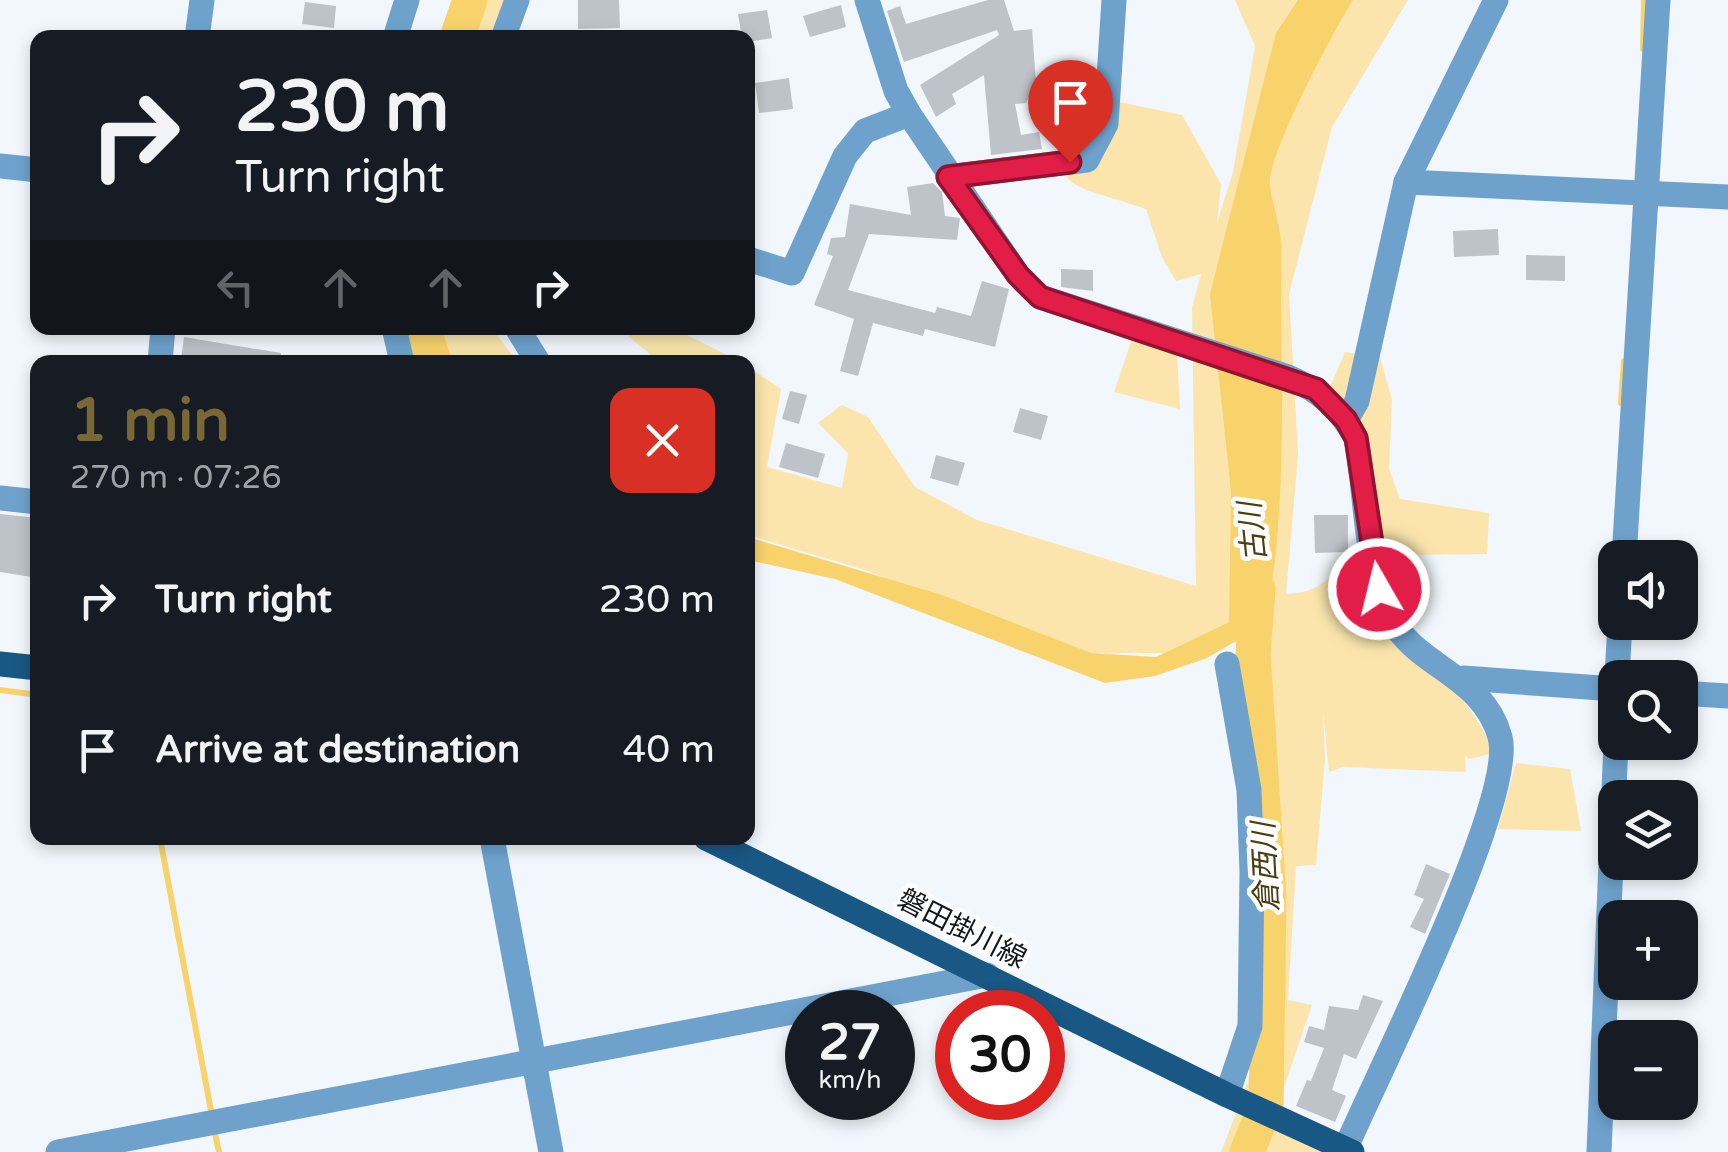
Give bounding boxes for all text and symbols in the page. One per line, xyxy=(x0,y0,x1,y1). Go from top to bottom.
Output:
pin xyxy=(1028,60,1113,163)
text: 230 m xyxy=(235,66,449,150)
icon: right xyxy=(70,70,200,200)
icon: arrive xyxy=(1043,75,1098,130)
text: Turn right xyxy=(235,151,444,205)
icon: left xyxy=(208,260,263,315)
icon: ahead xyxy=(313,260,368,315)
icon: ahead xyxy=(418,260,473,315)
icon: right xyxy=(523,260,578,315)
text: 1 min xyxy=(70,385,230,457)
button: close xyxy=(610,388,715,493)
text: 270 m · 07:26 xyxy=(70,459,282,497)
water label: 古川 xyxy=(1231,497,1275,564)
position arrow xyxy=(1327,537,1431,641)
map controls xyxy=(1598,540,1698,1120)
button: sound xyxy=(1598,540,1698,640)
icon: right xyxy=(70,573,125,628)
text: Turn right xyxy=(155,577,332,623)
text: 230 m xyxy=(599,577,715,623)
button: search xyxy=(1598,660,1698,760)
icon: arrive xyxy=(70,723,125,778)
text: Arrive at destination xyxy=(155,727,520,773)
text: 40 m xyxy=(623,727,715,773)
button: layers xyxy=(1598,780,1698,880)
water label: 倉西川 xyxy=(1245,818,1287,913)
street label: 磐田掛川線 xyxy=(892,882,1032,976)
button: + xyxy=(1598,900,1698,1000)
speed limit sign: 30 xyxy=(935,990,1065,1120)
text: 27 xyxy=(819,1013,881,1073)
button: − xyxy=(1598,1020,1698,1120)
text: km/h xyxy=(819,1065,881,1095)

